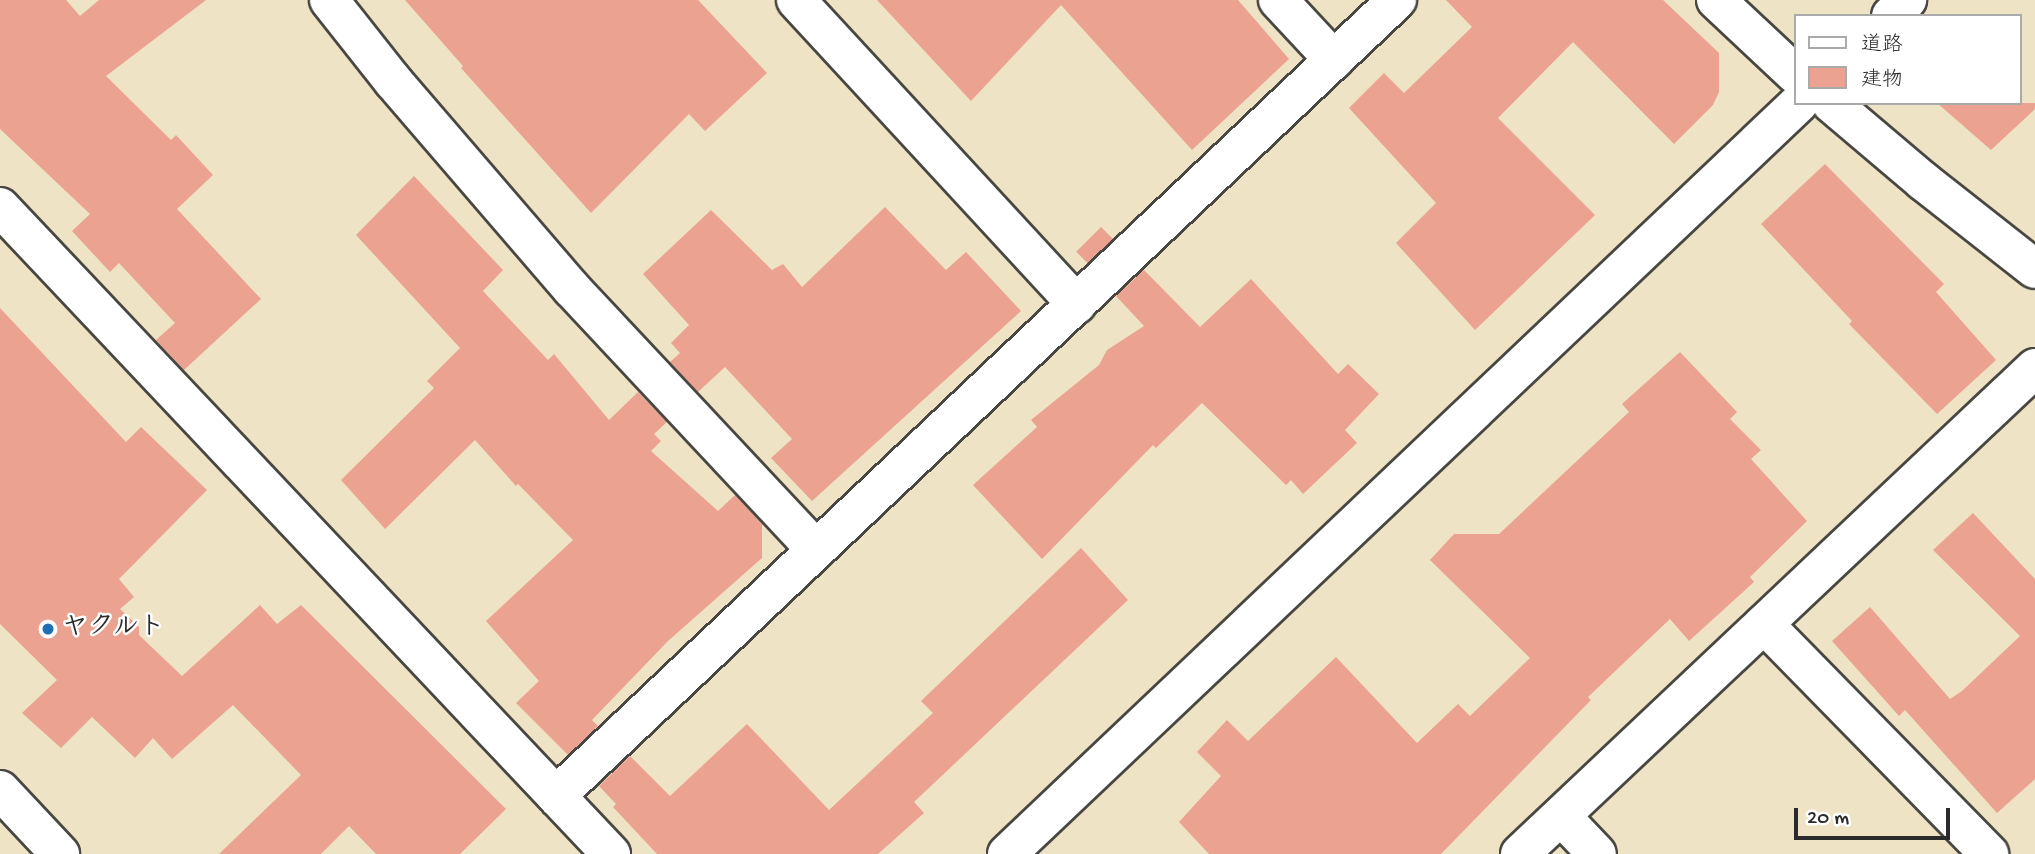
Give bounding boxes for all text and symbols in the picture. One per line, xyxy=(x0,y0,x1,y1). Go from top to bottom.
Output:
legend xyxy=(1794,14,2021,105)
text: 道路 xyxy=(1861,34,1903,59)
text: 建物 xyxy=(1861,69,1903,94)
place label: ヤクルト xyxy=(62,613,166,645)
marker: ヤクルト xyxy=(40,621,56,637)
scale bar xyxy=(1797,794,1953,838)
text: 20 m xyxy=(1807,807,1849,832)

